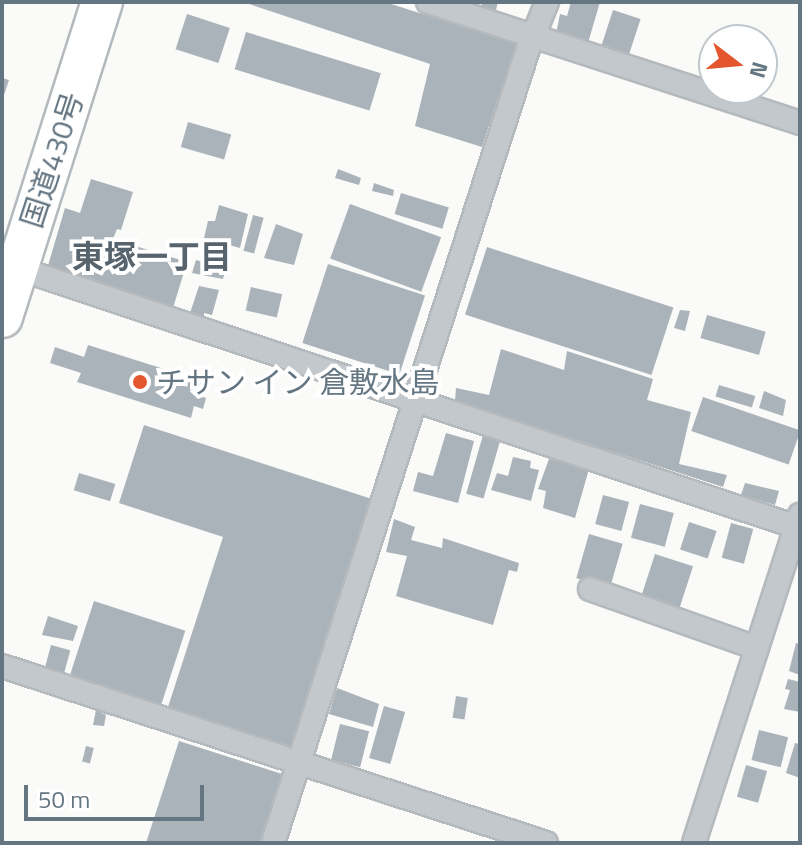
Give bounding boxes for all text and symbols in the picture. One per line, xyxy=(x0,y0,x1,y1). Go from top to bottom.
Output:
north arrow xyxy=(698,24,778,104)
text: N xyxy=(741,58,778,82)
street label: 国道430号 xyxy=(13,88,91,232)
district label: 東塚一丁目 xyxy=(72,237,232,275)
place label: チサン イン 倉敷水島 xyxy=(156,364,439,400)
marker: チサン イン 倉敷水島 xyxy=(131,373,149,391)
scale bar xyxy=(28,769,208,819)
text: 50 m xyxy=(38,781,90,817)

